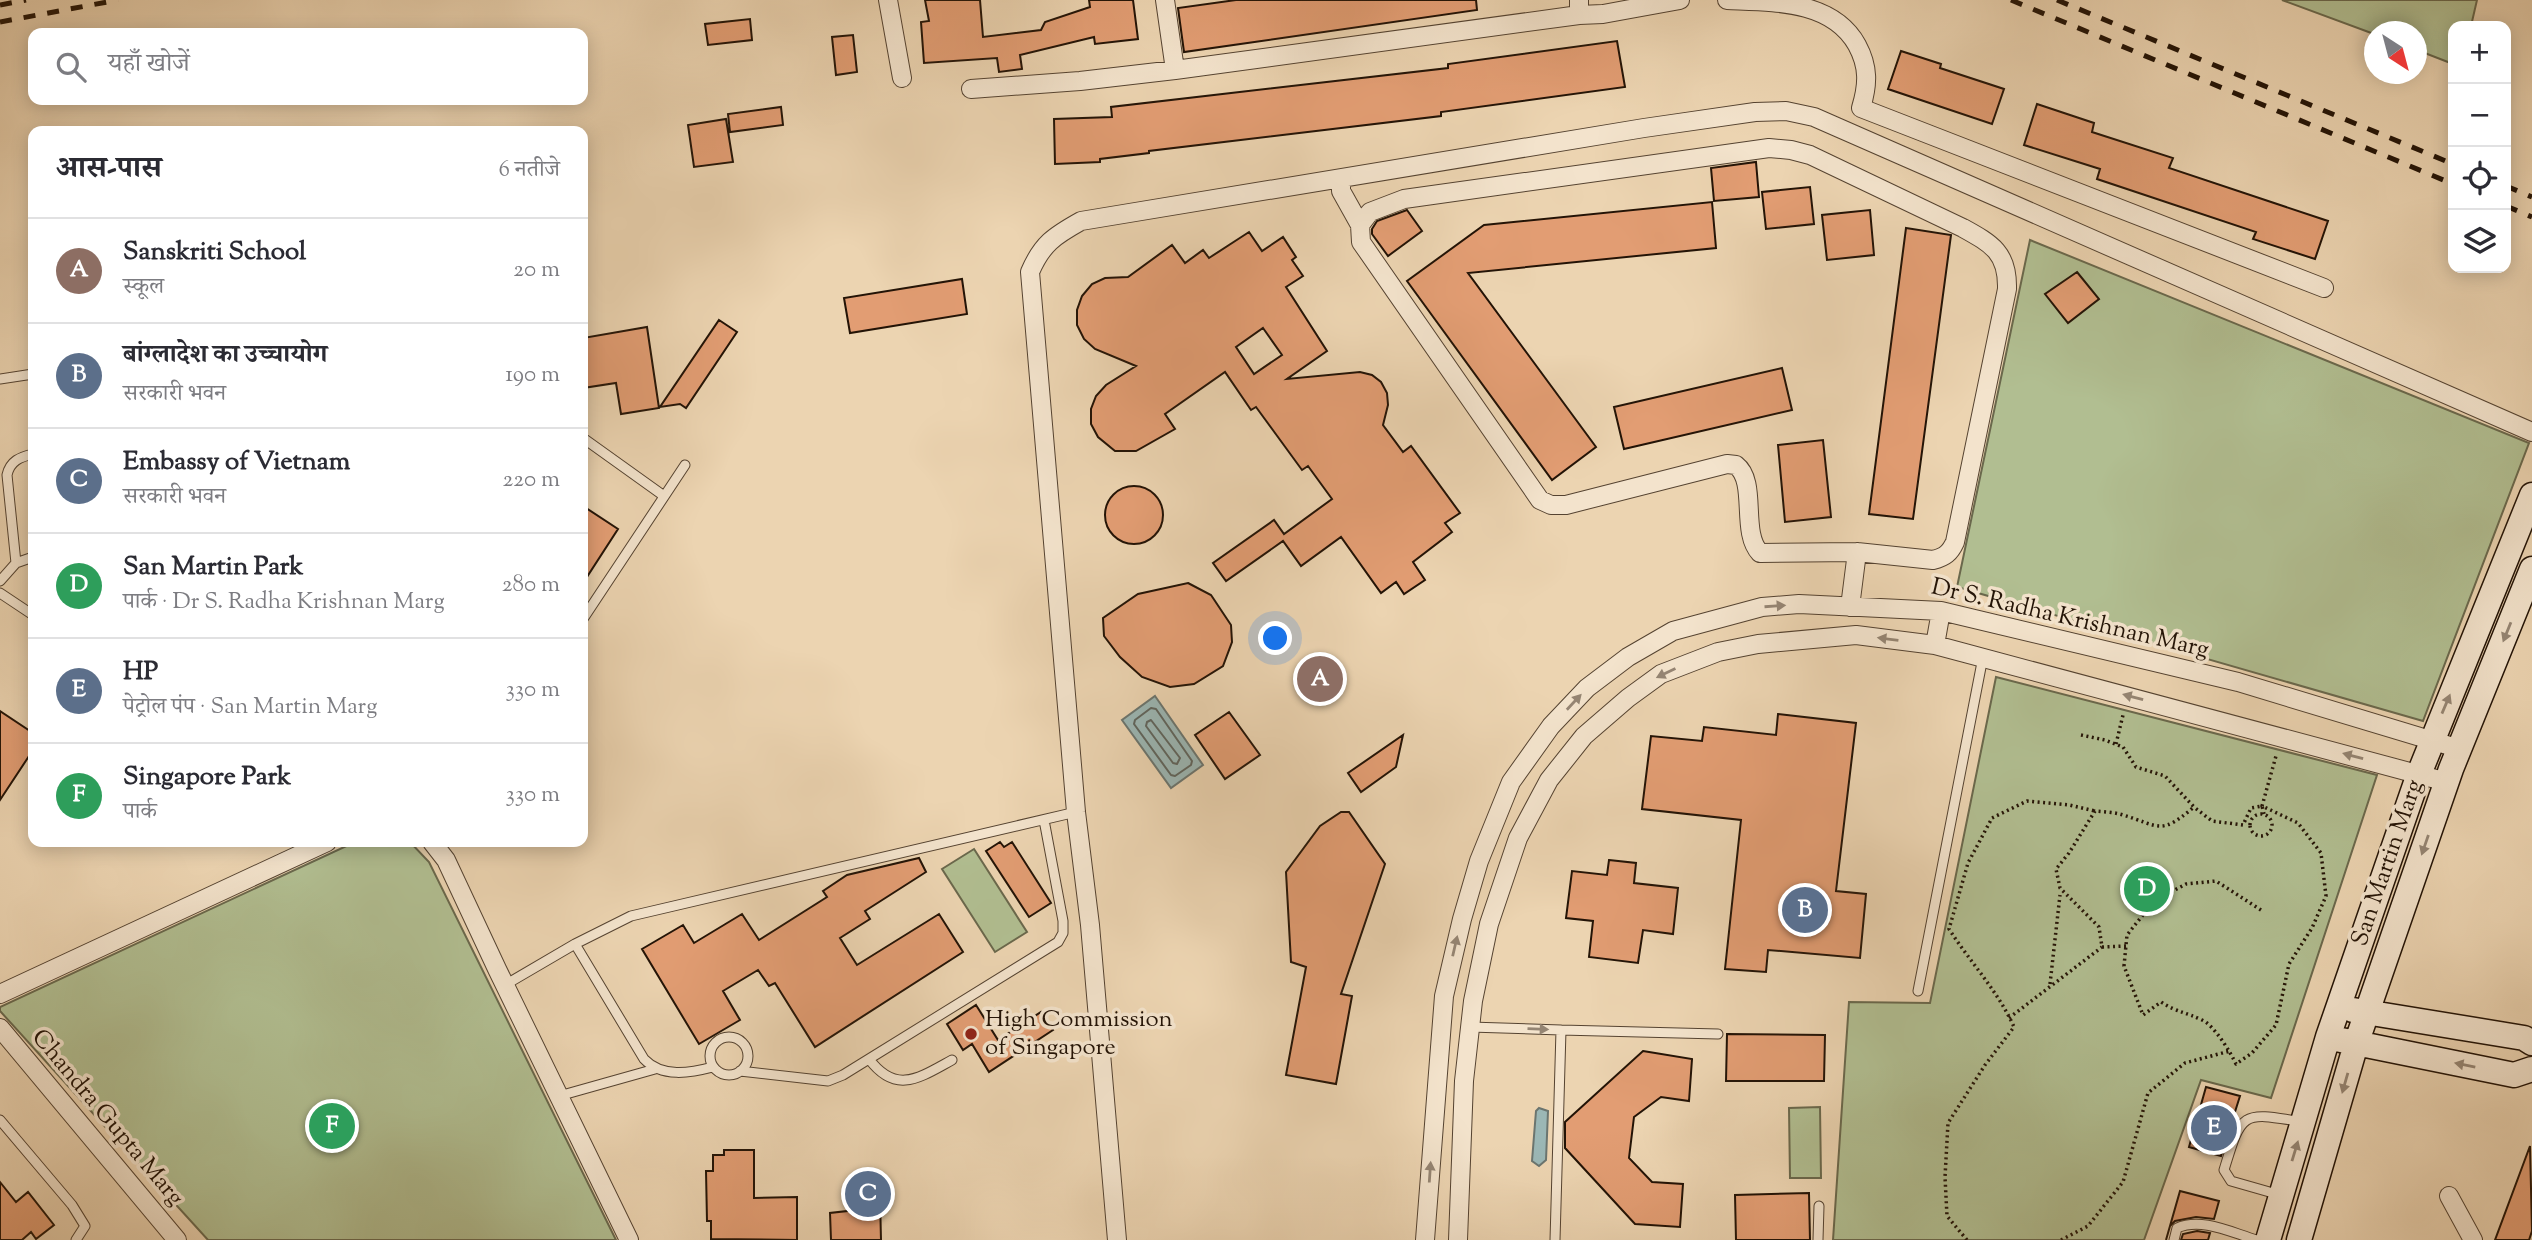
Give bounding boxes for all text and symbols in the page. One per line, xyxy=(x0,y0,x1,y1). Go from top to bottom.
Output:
north arrow xyxy=(2364,21,2427,84)
map controls xyxy=(2448,21,2511,273)
button: + xyxy=(2448,21,2511,84)
search box xyxy=(28,28,588,105)
text: यहाँ खोजें xyxy=(108,46,190,83)
icon: search xyxy=(52,48,90,86)
button: − xyxy=(2448,84,2511,147)
button: locate xyxy=(2448,147,2511,210)
text: आस-पास xyxy=(56,148,162,191)
text: 6 नतीजे xyxy=(498,154,560,187)
button: layers xyxy=(2448,210,2511,273)
text: Sanskriti School xyxy=(123,234,306,271)
text: A xyxy=(70,254,88,287)
text: 20 m xyxy=(513,254,560,287)
text: स्कूल xyxy=(123,271,164,304)
text: बांग्लादेश का उच्चायोग xyxy=(123,337,327,374)
text: B xyxy=(72,359,86,392)
text: 190 m xyxy=(505,359,560,392)
text: सरकारी भवन xyxy=(123,378,226,411)
text: Embassy of Vietnam xyxy=(123,444,350,481)
text: C xyxy=(70,464,88,497)
text: 220 m xyxy=(502,464,560,497)
text: सरकारी भवन xyxy=(123,481,226,514)
text: San Martin Park xyxy=(123,549,304,586)
text: D xyxy=(70,569,88,602)
text: 280 m xyxy=(502,569,560,602)
street label: Dr S. Radha Krishnan Marg xyxy=(1928,570,2212,668)
text: पार्क · Dr S. Radha Krishnan Marg xyxy=(123,586,445,619)
one-way arrow xyxy=(1765,600,1787,611)
your location xyxy=(1258,621,1292,655)
one-way arrow xyxy=(2501,622,2512,643)
one-way arrow xyxy=(1877,633,1899,644)
pin: A xyxy=(1297,653,1343,705)
text: HP xyxy=(123,654,158,691)
one-way arrow xyxy=(1656,668,1676,679)
text: E xyxy=(72,674,86,707)
text: 330 m xyxy=(506,674,560,707)
text: पेट्रोल पंप · San Martin Marg xyxy=(123,691,377,724)
one-way arrow xyxy=(2122,691,2144,702)
one-way arrow xyxy=(1566,693,1583,710)
one-way arrow xyxy=(2440,693,2451,714)
one-way arrow xyxy=(2341,750,2363,761)
text: Singapore Park xyxy=(123,759,291,796)
street label: San Martin Marg xyxy=(2344,775,2433,951)
text: F xyxy=(73,779,85,812)
text: 330 m xyxy=(506,779,560,812)
text: पार्क xyxy=(123,796,157,829)
one-way arrow xyxy=(2419,834,2430,855)
pin: D xyxy=(2124,863,2170,915)
pin: B xyxy=(1782,884,1828,936)
one-way arrow xyxy=(1450,935,1461,957)
place label: High Commission of Singapore xyxy=(985,1003,1173,1065)
street label: Chandra Gupta Marg xyxy=(23,1022,191,1214)
one-way arrow xyxy=(1527,1023,1549,1035)
marker: High Commission of Singapore xyxy=(963,1026,979,1042)
one-way arrow xyxy=(2454,1059,2476,1070)
one-way arrow xyxy=(2339,1073,2349,1094)
pin: F xyxy=(309,1100,355,1152)
pin: E xyxy=(2191,1102,2237,1154)
one-way arrow xyxy=(2290,1140,2300,1161)
one-way arrow xyxy=(1425,1161,1436,1183)
pin: C xyxy=(845,1168,891,1220)

